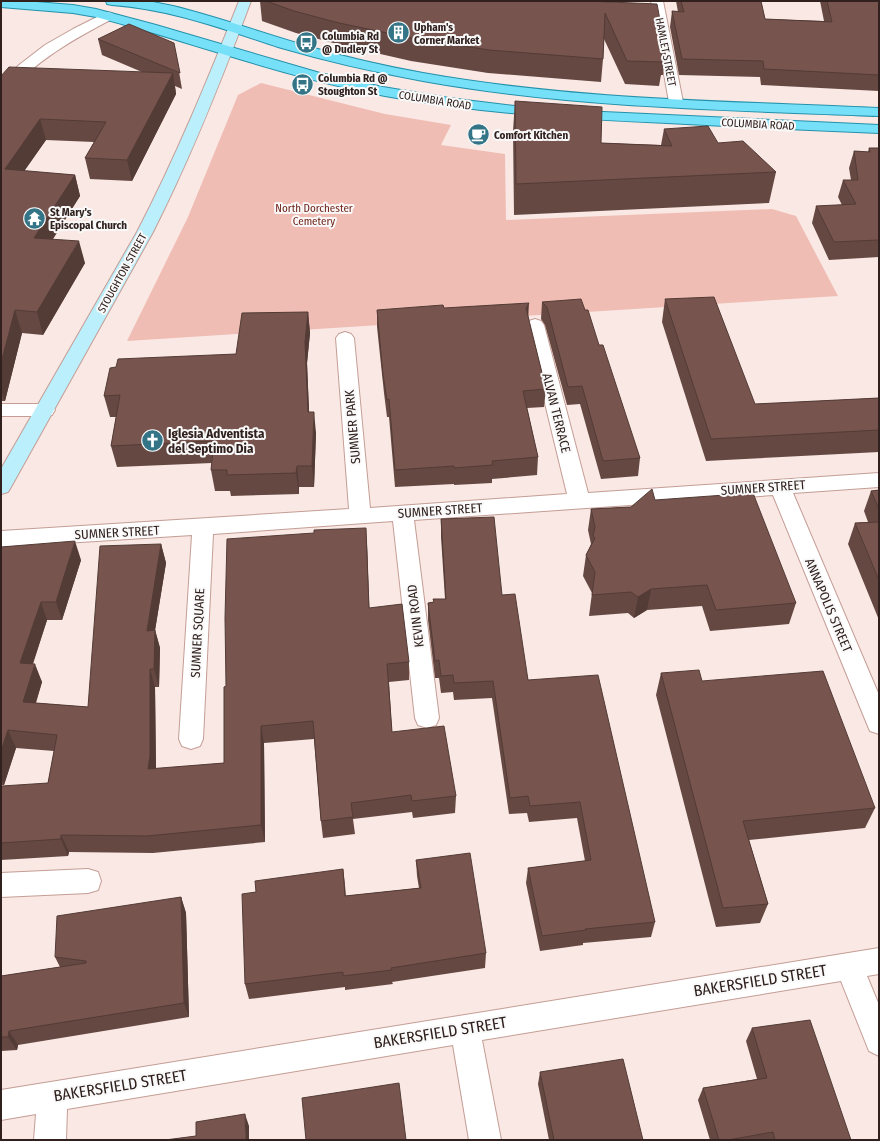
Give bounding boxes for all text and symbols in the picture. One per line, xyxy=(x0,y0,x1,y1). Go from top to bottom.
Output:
street label: HAMLET STREET xyxy=(652,17,679,88)
building icon: Upham's Corner Market xyxy=(385,20,411,46)
place label: Upham's Corner Market xyxy=(414,21,480,47)
bus stop icon: Columbia Rd @ Dudley St xyxy=(294,29,320,55)
place label: Columbia Rd @ Dudley St xyxy=(322,30,379,56)
bus stop icon: Columbia Rd @ Stoughton St xyxy=(289,71,315,97)
place label: Columbia Rd @ Stoughton St xyxy=(318,72,388,98)
street label: COLUMBIA ROAD xyxy=(398,88,472,113)
street label: COLUMBIA ROAD xyxy=(721,116,795,133)
cafe icon: Comfort Kitchen xyxy=(465,122,491,148)
place label: Comfort Kitchen xyxy=(494,129,568,142)
park label: North Dorchester Cemetery xyxy=(275,202,353,228)
temple icon: St Mary's Episcopal Church xyxy=(21,205,47,231)
place label: St Mary's Episcopal Church xyxy=(50,206,127,232)
street label: STOUGHTON STREET xyxy=(95,230,150,315)
street label: ALVAN TERRACE xyxy=(539,372,574,455)
street label: SUMNER PARK xyxy=(342,389,363,465)
place label: Iglesia Adventista del Septimo Dia xyxy=(168,426,265,456)
church icon: Iglesia Adventista del Septimo Dia xyxy=(139,427,165,453)
street label: SUMNER STREET xyxy=(720,477,806,498)
street label: SUMNER STREET xyxy=(397,500,483,521)
street label: SUMNER STREET xyxy=(74,523,160,542)
street label: ANNAPOLIS STREET xyxy=(802,556,855,654)
street label: KEVIN ROAD xyxy=(404,584,427,648)
street label: SUMNER SQUARE xyxy=(188,588,207,678)
street label: BAKERSFIELD STREET xyxy=(692,960,829,1000)
street label: BAKERSFIELD STREET xyxy=(372,1012,509,1052)
street label: BAKERSFIELD STREET xyxy=(52,1065,189,1105)

